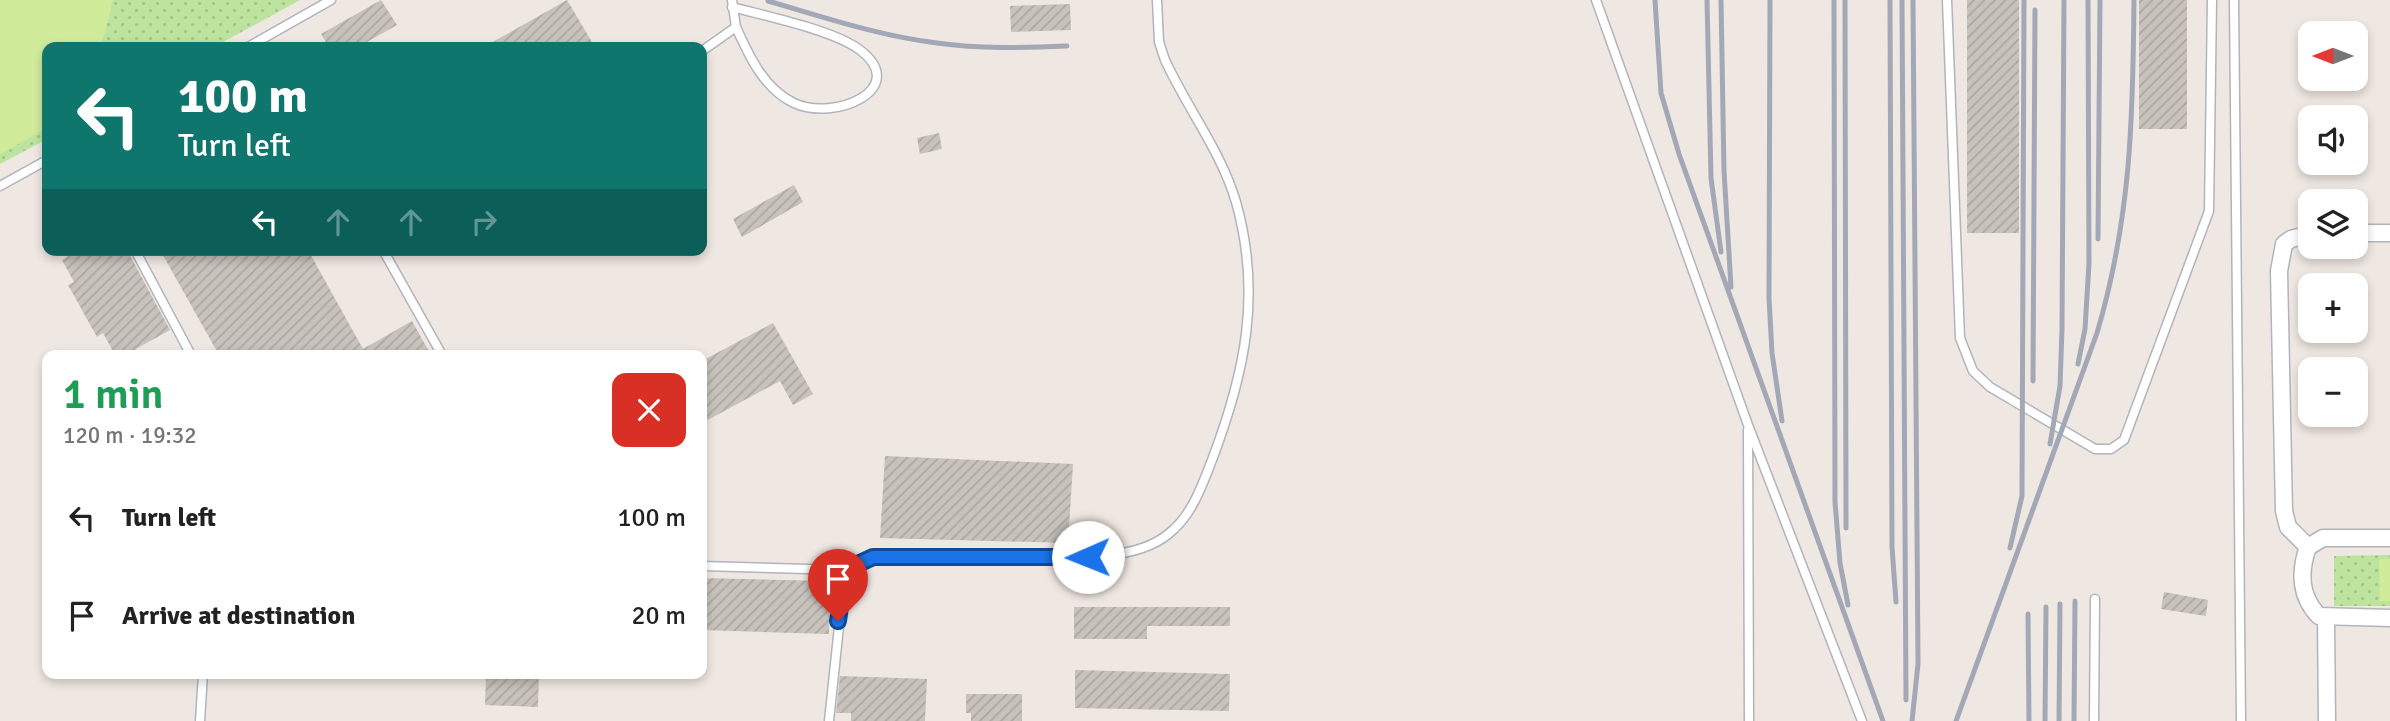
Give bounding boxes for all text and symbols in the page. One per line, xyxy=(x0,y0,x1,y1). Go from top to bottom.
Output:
north arrow xyxy=(2298,21,2368,91)
map controls xyxy=(2298,21,2368,427)
text: 100 m xyxy=(178,66,308,126)
icon: left xyxy=(63,70,154,161)
button: sound xyxy=(2298,105,2368,175)
text: Turn left xyxy=(178,126,291,165)
button: layers xyxy=(2298,189,2368,259)
icon: left xyxy=(246,203,284,241)
icon: ahead xyxy=(319,203,357,241)
icon: ahead xyxy=(392,203,430,241)
icon: right xyxy=(465,203,503,241)
button: + xyxy=(2298,273,2368,343)
button: − xyxy=(2298,357,2368,427)
text: 1 min xyxy=(63,369,164,420)
button: close xyxy=(612,373,686,447)
text: 120 m · 19:32 xyxy=(63,421,197,450)
icon: left xyxy=(63,499,101,537)
text: Turn left xyxy=(122,502,216,534)
text: 100 m xyxy=(617,502,686,534)
position arrow xyxy=(1051,520,1125,594)
pin xyxy=(808,549,868,621)
icon: arrive xyxy=(819,560,857,598)
icon: arrive xyxy=(63,597,101,635)
text: Arrive at destination xyxy=(122,600,355,632)
text: 20 m xyxy=(631,600,686,632)

